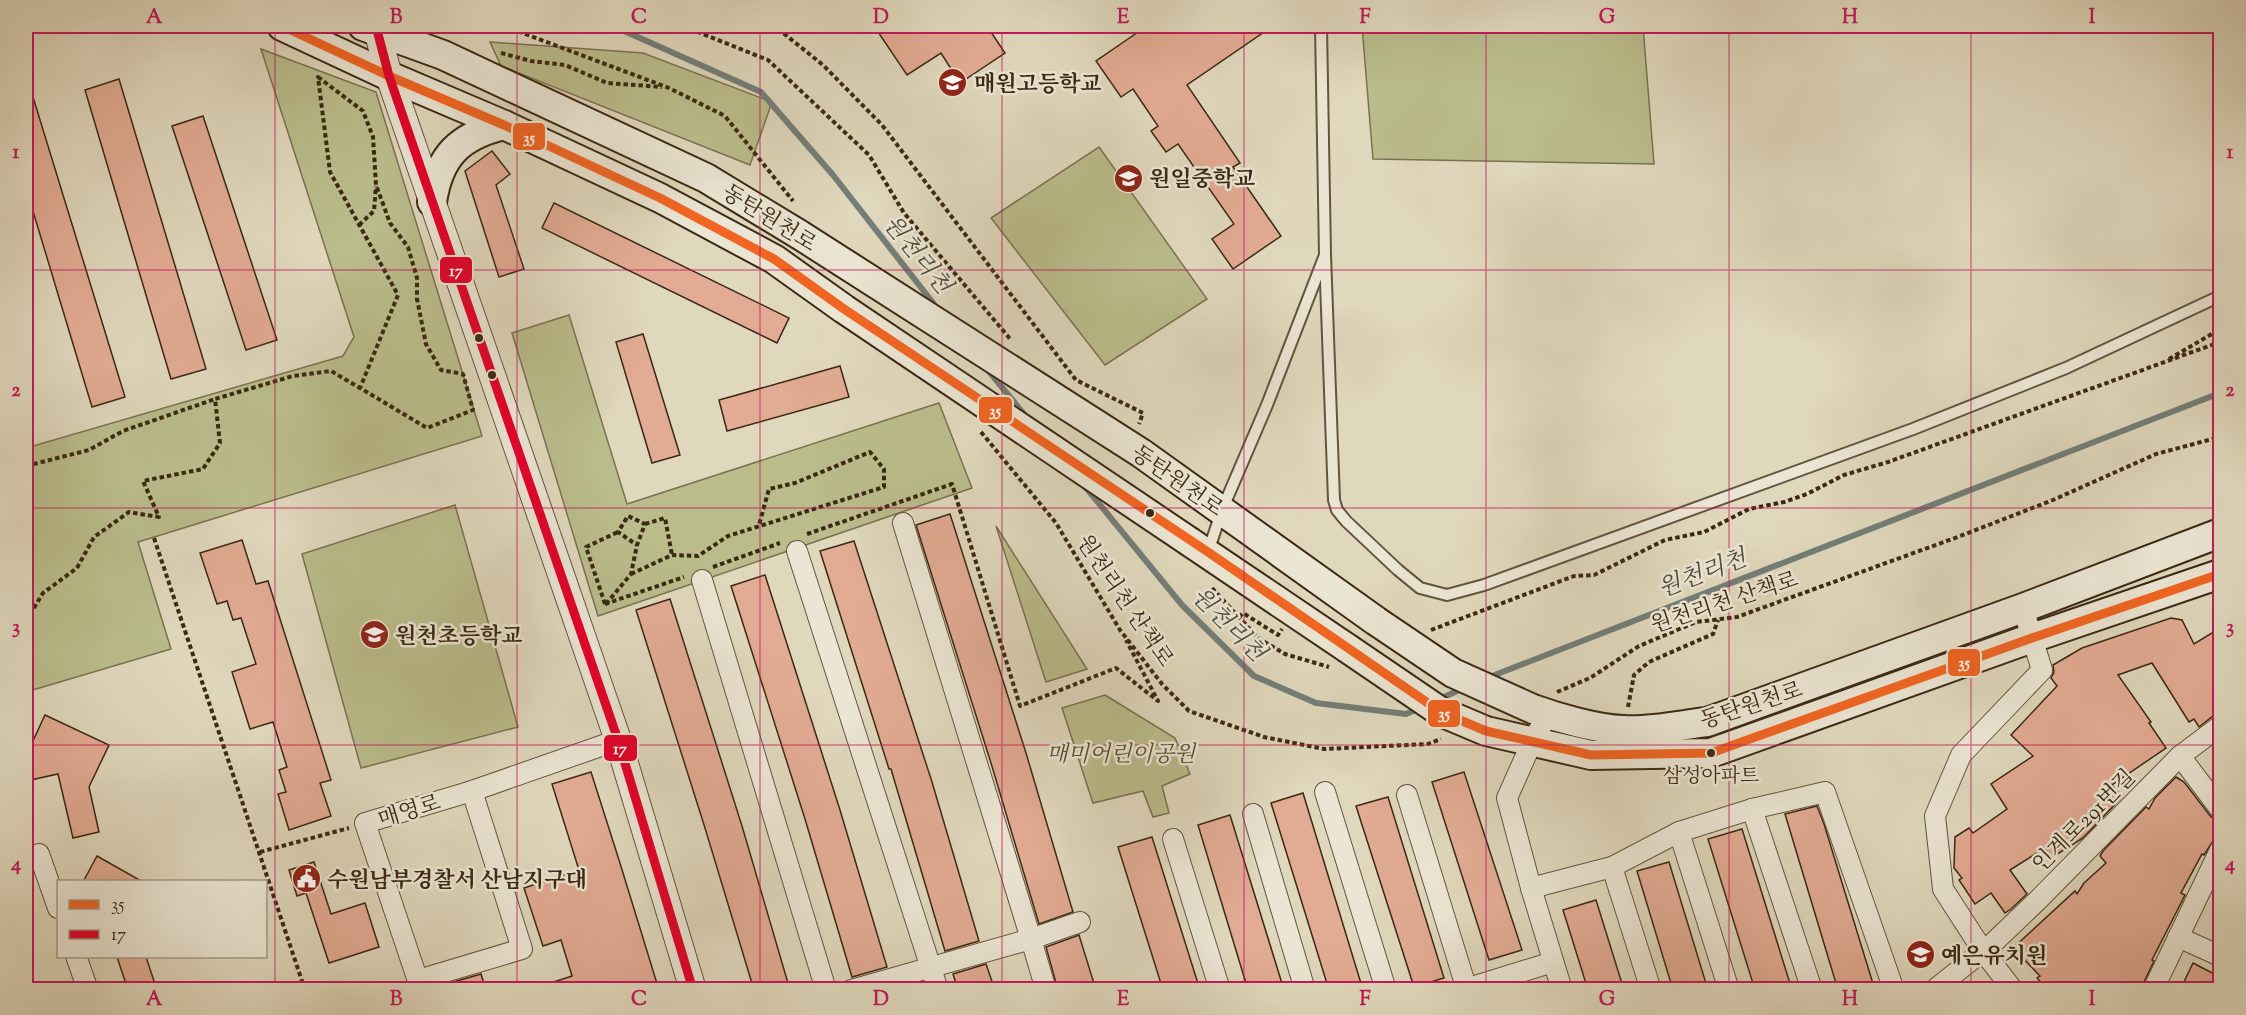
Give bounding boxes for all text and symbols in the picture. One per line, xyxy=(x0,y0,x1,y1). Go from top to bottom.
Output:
text: A xyxy=(146,4,163,33)
text: B xyxy=(390,4,403,33)
text: C xyxy=(631,4,647,33)
text: D xyxy=(873,4,889,33)
text: E xyxy=(1117,4,1130,33)
text: F xyxy=(1359,4,1371,33)
text: G xyxy=(1599,4,1616,33)
text: H xyxy=(1842,4,1858,33)
text: I xyxy=(2089,4,2096,33)
school or university icon: 매원고등학교 xyxy=(937,67,969,99)
place label: 매원고등학교 xyxy=(974,70,1102,102)
line badge: 35 xyxy=(512,122,546,151)
text: 35 xyxy=(523,128,535,151)
text: 1 xyxy=(13,139,20,168)
text: 1 xyxy=(2227,139,2234,168)
school or university icon: 원일중학교 xyxy=(1112,162,1144,194)
place label: 원일중학교 xyxy=(1149,165,1255,197)
street label: 동탄원천로 xyxy=(715,178,822,261)
water label: 원천리천 xyxy=(874,209,960,303)
line badge: 17 xyxy=(439,256,473,284)
text: 17 xyxy=(449,261,464,284)
unlabelled marker xyxy=(473,332,485,344)
unlabelled marker xyxy=(486,369,498,381)
text: 2 xyxy=(11,377,21,406)
text: 2 xyxy=(2225,377,2235,406)
line badge: 35 xyxy=(978,396,1013,424)
text: 35 xyxy=(989,401,1001,424)
street label: 동탄원천로 xyxy=(1124,439,1229,526)
unlabelled marker xyxy=(1144,507,1156,519)
street label: 원천리천 산책로 xyxy=(1067,529,1180,674)
water label: 원천리천 xyxy=(1653,542,1754,607)
street label: 원천리천 산책로 xyxy=(1647,565,1803,643)
water label: 원천리천 xyxy=(1183,581,1274,672)
text: 3 xyxy=(12,614,20,643)
text: 3 xyxy=(2226,614,2234,643)
school or university icon: 원천초등학교 xyxy=(358,619,390,651)
place label: 원천초등학교 xyxy=(395,622,523,654)
line badge: 35 xyxy=(1947,648,1981,677)
text: 35 xyxy=(1958,653,1970,676)
street label: 동탄원천로 xyxy=(1696,675,1807,738)
line badge: 35 xyxy=(1427,699,1461,728)
text: 35 xyxy=(1438,704,1450,727)
line badge: 17 xyxy=(603,734,638,762)
text: 17 xyxy=(613,739,628,762)
park label: 매미어린이공원 xyxy=(1047,740,1197,772)
marker: 삼성아파트 xyxy=(1705,747,1717,759)
place label: 삼성아파트 xyxy=(1663,763,1759,792)
street label: 인계로291번길 xyxy=(2026,763,2144,881)
street label: 매영로 xyxy=(375,788,445,837)
text: 4 xyxy=(10,851,21,880)
text: 4 xyxy=(2224,851,2235,880)
public building icon: 수원남부경찰서 산남지구대 xyxy=(290,863,322,895)
place label: 수원남부경찰서 산남지구대 xyxy=(327,866,587,898)
legend xyxy=(57,880,267,958)
text: 35 xyxy=(111,893,124,919)
text: 17 xyxy=(111,923,126,949)
school or university icon: 예은유치원 xyxy=(1904,939,1936,971)
place label: 예은유치원 xyxy=(1941,942,2047,974)
text: A xyxy=(146,986,163,1015)
text: B xyxy=(390,986,403,1015)
text: C xyxy=(631,986,647,1015)
text: D xyxy=(873,986,889,1015)
text: E xyxy=(1117,986,1130,1015)
text: F xyxy=(1359,986,1371,1015)
text: G xyxy=(1599,986,1616,1015)
text: H xyxy=(1842,986,1858,1015)
text: I xyxy=(2089,986,2096,1015)

